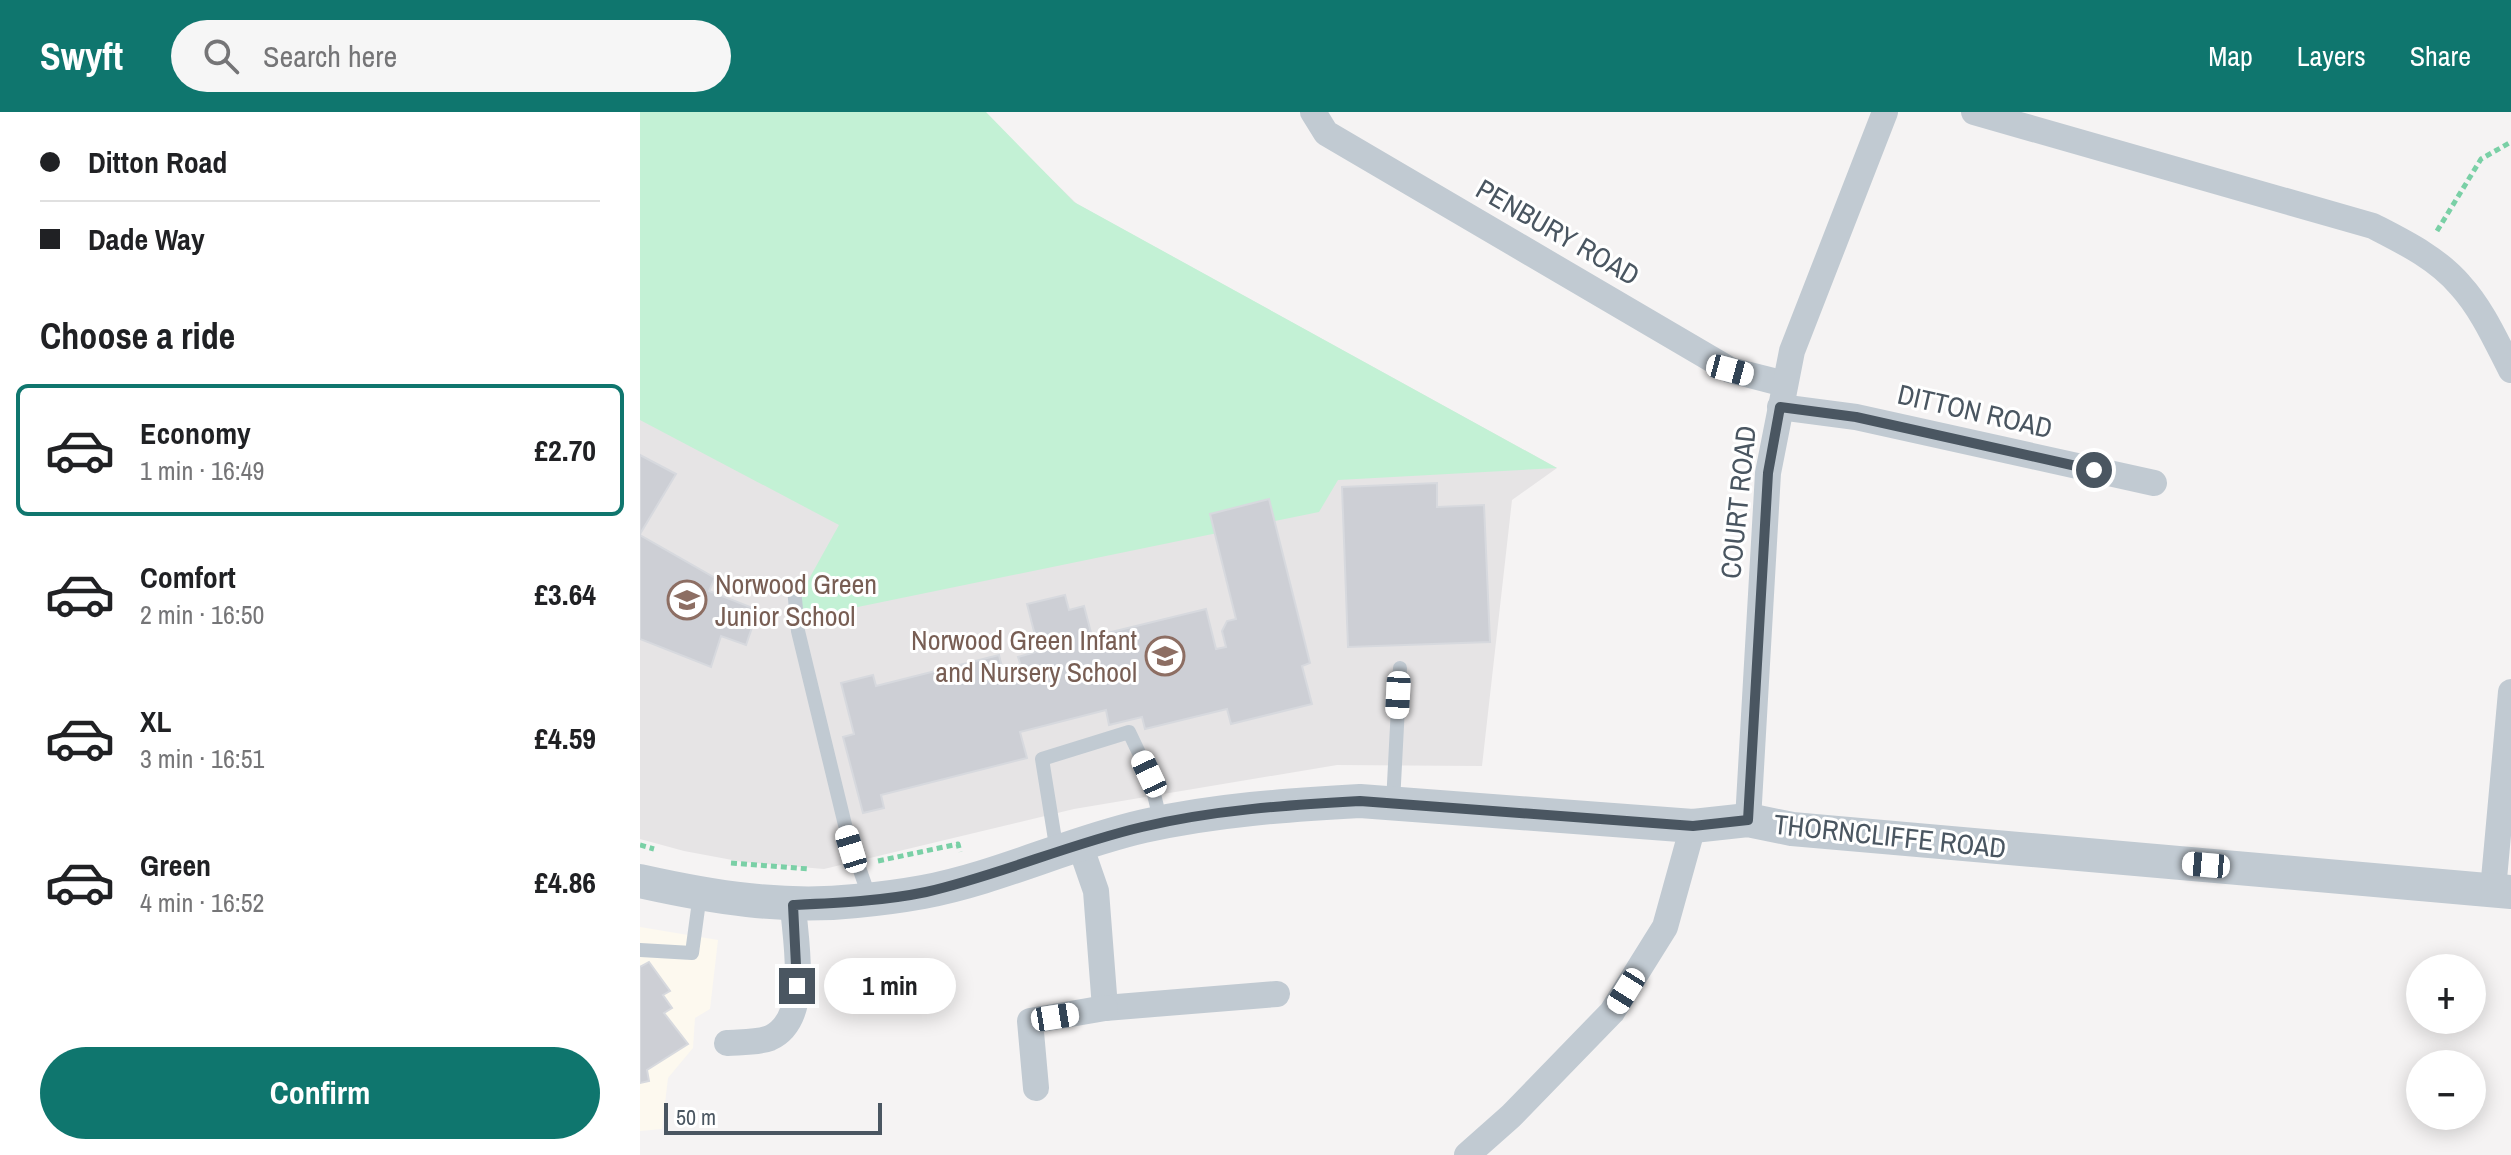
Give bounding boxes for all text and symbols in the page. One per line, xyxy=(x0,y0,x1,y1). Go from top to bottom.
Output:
search box xyxy=(171,20,731,92)
text: Swyft xyxy=(40,31,123,82)
icon: search xyxy=(199,34,243,78)
text: Search here xyxy=(263,36,397,76)
text: Map xyxy=(2208,37,2253,75)
text: Layers xyxy=(2297,37,2366,75)
text: Share xyxy=(2410,37,2471,75)
text: Ditton Road xyxy=(88,142,227,182)
street label: PENBURY ROAD xyxy=(1469,170,1647,294)
text: Dade Way xyxy=(88,219,205,259)
text: Choose a ride xyxy=(40,312,235,360)
car xyxy=(1704,352,1756,388)
street label: DITTON ROAD xyxy=(1894,375,2056,447)
text: Economy xyxy=(140,413,251,453)
icon: car xyxy=(44,414,116,486)
street label: COURT ROAD xyxy=(1711,424,1765,580)
text: £2.70 xyxy=(534,430,596,470)
route start xyxy=(2076,452,2112,488)
text: 1 min · 16:49 xyxy=(140,453,264,488)
text: Comfort xyxy=(140,557,236,597)
icon: car xyxy=(44,558,116,630)
place label: Norwood Green Junior School xyxy=(715,565,877,635)
text: £3.64 xyxy=(534,574,596,614)
school or university icon: Norwood Green Junior School xyxy=(666,579,708,621)
text: 2 min · 16:50 xyxy=(140,597,264,632)
place label: Norwood Green Infant and Nursery School xyxy=(911,621,1137,691)
school or university icon: Norwood Green Infant and Nursery School xyxy=(1144,635,1186,677)
car xyxy=(1385,670,1411,720)
text: XL xyxy=(140,701,171,741)
icon: car xyxy=(44,702,116,774)
text: £4.59 xyxy=(534,718,596,758)
text: 3 min · 16:51 xyxy=(140,741,264,776)
car xyxy=(1128,747,1170,801)
street label: THORNCLIFFE ROAD xyxy=(1772,805,2008,867)
car xyxy=(833,823,869,875)
text: Green xyxy=(140,845,211,885)
icon: car xyxy=(44,846,116,918)
car xyxy=(2181,851,2231,879)
text: £4.86 xyxy=(534,862,596,902)
text: 4 min · 16:52 xyxy=(140,885,264,920)
map controls xyxy=(2406,954,2486,1130)
button: + xyxy=(2406,954,2486,1034)
callout: 1 min xyxy=(825,958,957,1014)
car xyxy=(1603,964,1649,1018)
route end xyxy=(779,968,815,1004)
text: 1 min xyxy=(862,968,918,1003)
car xyxy=(1029,1001,1081,1033)
button: Confirm xyxy=(40,1047,600,1139)
button: − xyxy=(2406,1050,2486,1130)
scale bar xyxy=(664,1099,882,1135)
text: 50 m xyxy=(676,1102,716,1132)

